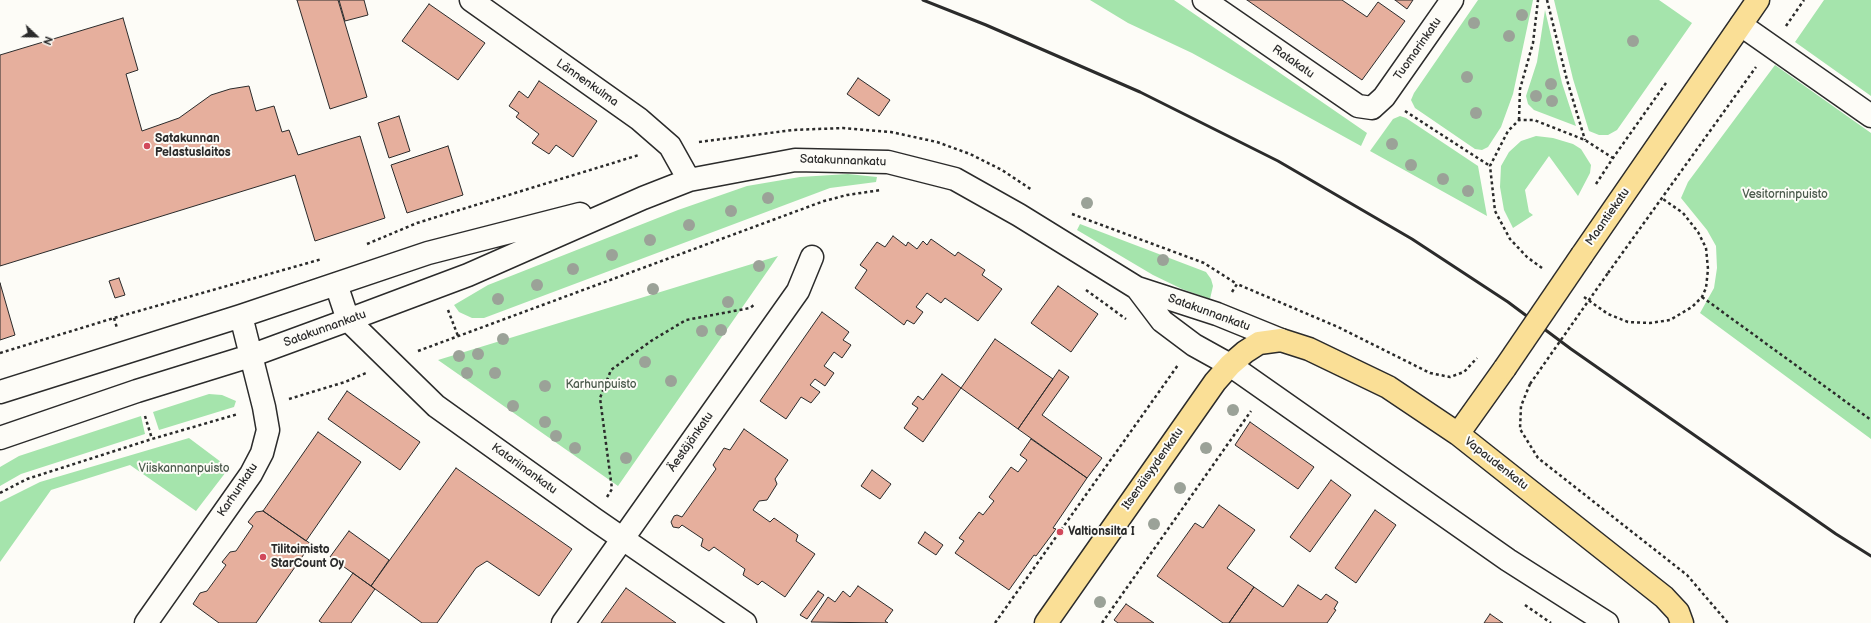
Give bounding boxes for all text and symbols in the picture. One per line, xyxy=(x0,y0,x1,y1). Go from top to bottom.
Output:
street label: Tuomarinkatu xyxy=(1391,15,1445,83)
north arrow xyxy=(16,16,56,56)
text: N xyxy=(40,34,55,47)
street label: Ratakatu xyxy=(1269,42,1317,82)
street label: Lännenkulma xyxy=(553,56,621,110)
place label: Satakunnan Pelastuslaitos xyxy=(155,132,231,160)
marker: Satakunnan Pelastuslaitos xyxy=(142,141,152,151)
street label: Satakunnankatu xyxy=(800,152,886,170)
street label: Maantiekatu xyxy=(1583,185,1633,249)
park label: Vesitorninpuisto xyxy=(1742,188,1828,202)
street label: Satakunnankatu xyxy=(1166,291,1252,335)
street label: Satakunnankatu xyxy=(282,307,368,351)
park label: Karhunpuisto xyxy=(565,378,637,392)
street label: Äestäjänkatu xyxy=(665,409,717,475)
street label: Itsenäisyydenkatu xyxy=(1119,425,1187,513)
street label: Vapaudenkatu xyxy=(1461,435,1531,493)
street label: Katariinankatu xyxy=(488,440,560,498)
street label: Karhunkatu xyxy=(215,460,261,520)
park label: Viiskannanpuisto xyxy=(139,462,229,476)
place label: Valtionsilta I xyxy=(1068,525,1135,539)
marker: Valtionsilta I xyxy=(1055,527,1065,537)
place label: Tilitoimisto StarCount Oy xyxy=(271,543,344,571)
marker: Tilitoimisto StarCount Oy xyxy=(258,552,268,562)

